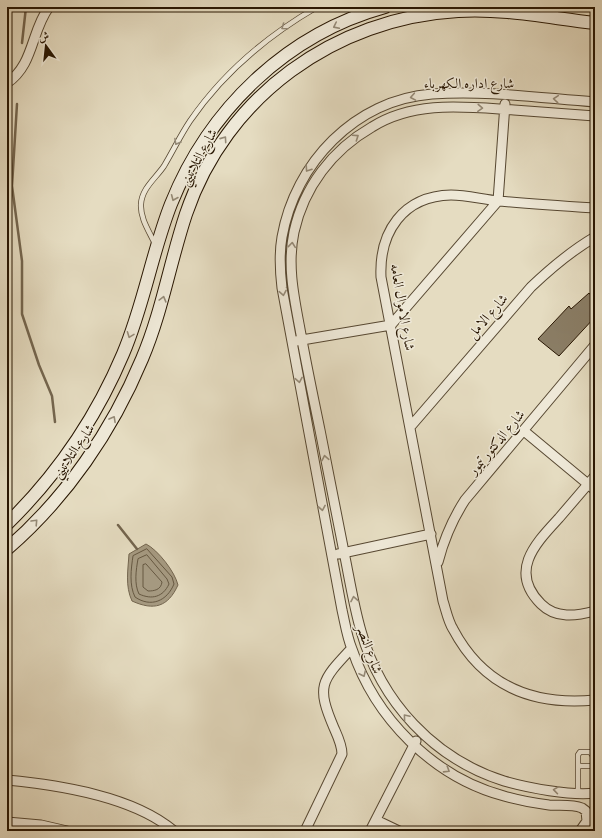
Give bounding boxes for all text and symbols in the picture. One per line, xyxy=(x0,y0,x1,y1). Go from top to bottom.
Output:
one-way arrow xyxy=(332,21,340,28)
one-way arrow xyxy=(281,22,288,30)
north arrow xyxy=(26,26,66,66)
text: ش xyxy=(36,28,51,45)
street label: شارع اداره الكهرباء xyxy=(424,74,514,95)
one-way arrow xyxy=(410,93,416,101)
one-way arrow xyxy=(553,95,559,104)
one-way arrow xyxy=(477,103,483,112)
street label: شارع التلاتيني xyxy=(175,125,225,191)
one-way arrow xyxy=(352,134,359,142)
one-way arrow xyxy=(219,137,226,144)
one-way arrow xyxy=(175,138,182,145)
one-way arrow xyxy=(305,165,313,172)
one-way arrow xyxy=(170,194,178,201)
one-way arrow xyxy=(288,242,297,249)
street label: شارع الاموال العامه xyxy=(384,262,420,353)
one-way arrow xyxy=(278,290,287,296)
street label: شارع الامل xyxy=(463,290,514,344)
one-way arrow xyxy=(158,296,167,303)
one-way arrow xyxy=(127,331,135,338)
one-way arrow xyxy=(295,377,303,383)
street label: شارع الدكتور تيمور xyxy=(462,406,531,482)
one-way arrow xyxy=(108,416,116,423)
street label: شارع التلاتيني xyxy=(48,420,102,484)
one-way arrow xyxy=(322,455,330,461)
one-way arrow xyxy=(318,505,326,511)
one-way arrow xyxy=(30,520,37,527)
one-way arrow xyxy=(350,596,358,602)
street label: شارع النصر xyxy=(349,620,387,677)
one-way arrow xyxy=(358,670,366,678)
one-way arrow xyxy=(404,714,411,721)
one-way arrow xyxy=(443,766,450,773)
one-way arrow xyxy=(553,786,559,795)

